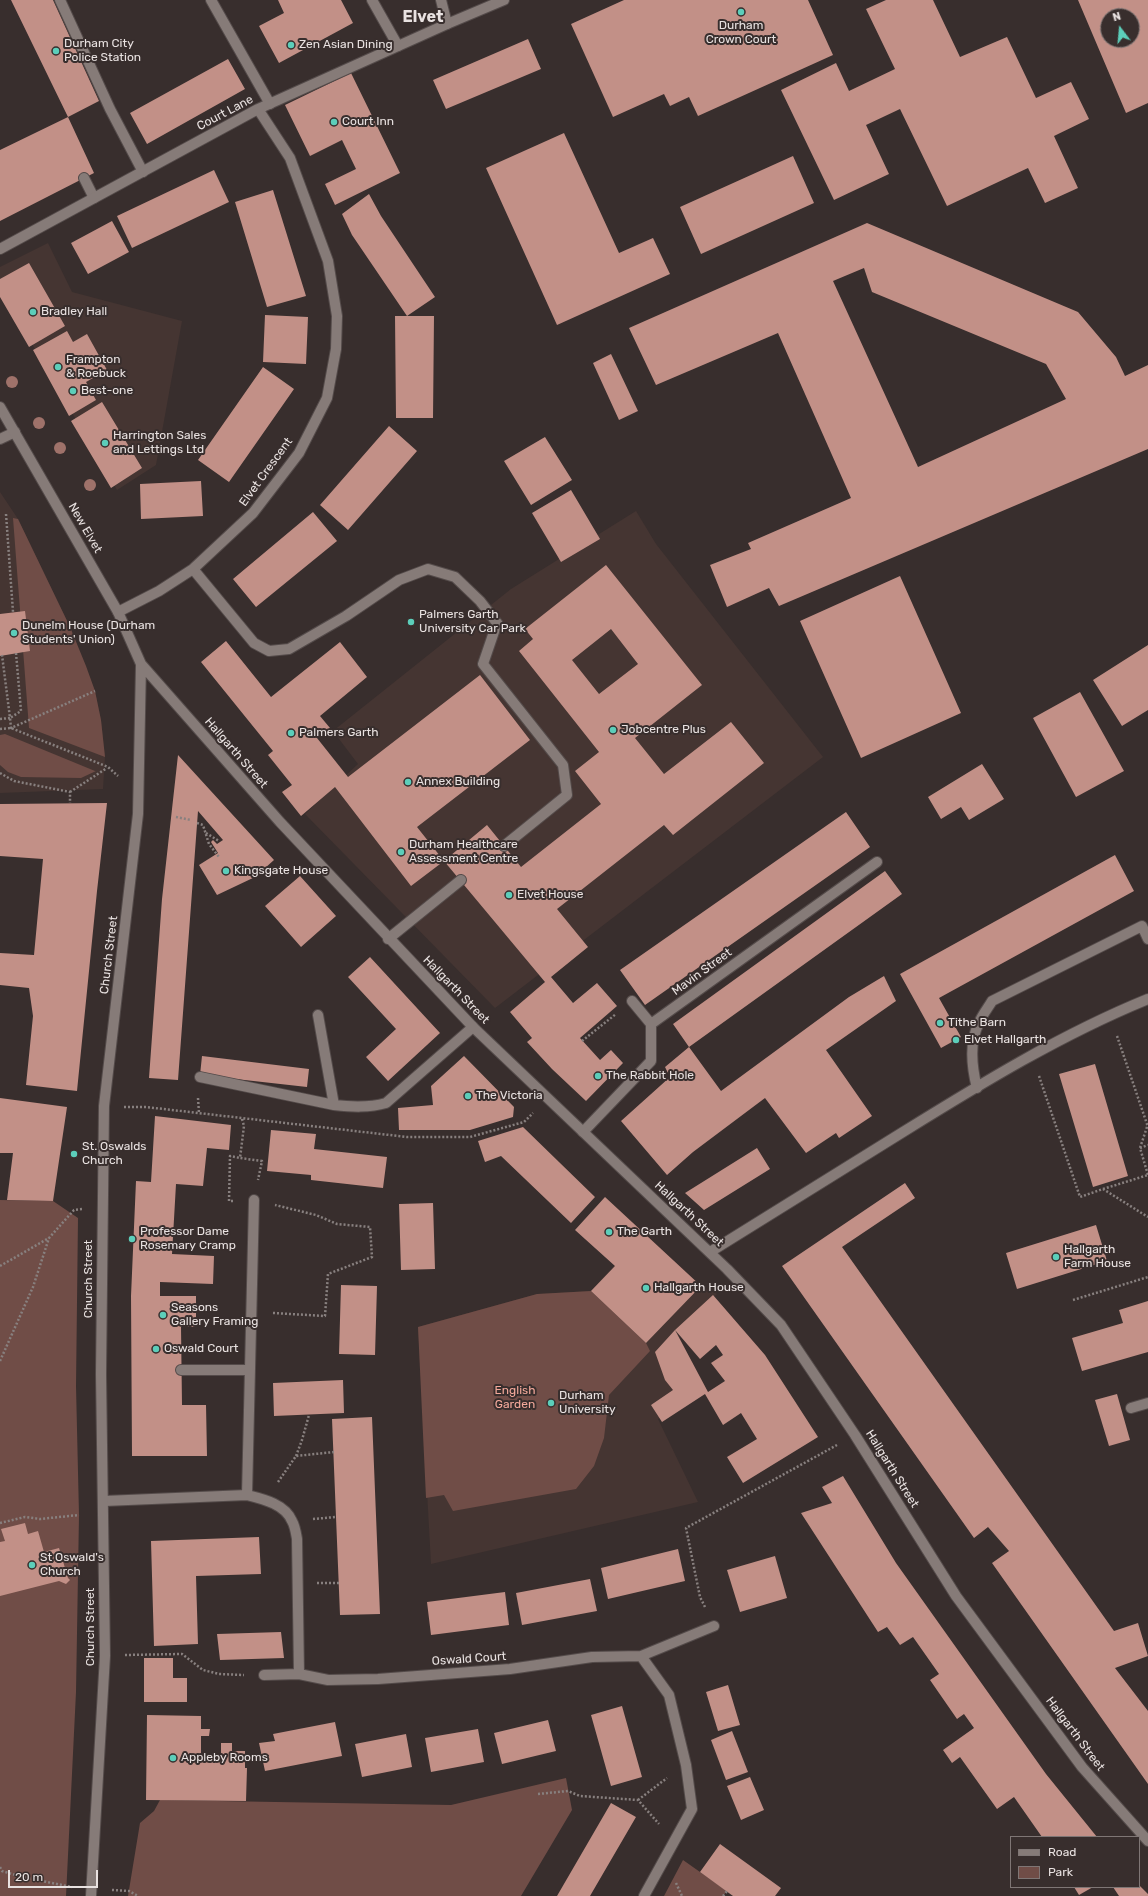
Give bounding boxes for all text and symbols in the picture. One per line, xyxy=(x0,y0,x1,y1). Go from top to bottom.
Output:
district label: Elvet xyxy=(403,7,443,27)
marker: Durham Crown Court xyxy=(736,7,746,17)
north arrow xyxy=(1100,8,1140,48)
text: N xyxy=(1111,10,1122,24)
place label: Durham Crown Court xyxy=(706,19,776,47)
place label: Durham City Police Station xyxy=(64,37,141,65)
place label: Zen Asian Dining xyxy=(299,38,393,52)
marker: Zen Asian Dining xyxy=(286,40,296,50)
marker: Durham City Police Station xyxy=(51,46,61,56)
street label: Court Lane xyxy=(194,92,256,134)
place label: Court Inn xyxy=(342,115,394,129)
marker: Court Inn xyxy=(329,117,339,127)
place label: Bradley Hall xyxy=(41,305,107,319)
marker: Bradley Hall xyxy=(28,307,38,317)
place label: Frampton & Roebuck xyxy=(66,353,126,381)
marker: Frampton & Roebuck xyxy=(53,362,63,372)
place label: Best-one xyxy=(81,384,133,398)
marker: Best-one xyxy=(68,386,78,396)
place label: Harrington Sales and Lettings Ltd xyxy=(113,429,206,457)
street label: Elvet Crescent xyxy=(236,435,296,509)
marker: Harrington Sales and Lettings Ltd xyxy=(100,438,110,448)
street label: New Elvet xyxy=(65,500,105,556)
place label: Palmers Garth University Car Park xyxy=(419,608,526,636)
marker: Palmers Garth University Car Park xyxy=(406,617,416,627)
place label: Dunelm House (Durham Students' Union) xyxy=(22,619,155,647)
marker: Dunelm House (Durham Students' Union) xyxy=(9,628,19,638)
street label: Hallgarth Street xyxy=(201,715,271,791)
place label: Jobcentre Plus xyxy=(621,723,706,737)
marker: Jobcentre Plus xyxy=(608,725,618,735)
place label: Palmers Garth xyxy=(299,726,378,740)
marker: Palmers Garth xyxy=(286,728,296,738)
place label: Annex Building xyxy=(416,775,500,789)
marker: Annex Building xyxy=(403,777,413,787)
place label: Durham Healthcare Assessment Centre xyxy=(409,838,518,866)
marker: Durham Healthcare Assessment Centre xyxy=(396,847,406,857)
place label: Kingsgate House xyxy=(234,864,328,878)
marker: Kingsgate House xyxy=(221,866,231,876)
place label: Elvet House xyxy=(517,888,583,902)
marker: Elvet House xyxy=(504,890,514,900)
street label: Church Street xyxy=(97,915,121,995)
street label: Mavin Street xyxy=(669,945,735,999)
street label: Hallgarth Street xyxy=(420,953,492,1027)
place label: Tithe Barn xyxy=(948,1016,1006,1030)
marker: Tithe Barn xyxy=(935,1018,945,1028)
place label: Elvet Hallgarth xyxy=(964,1033,1046,1047)
marker: Elvet Hallgarth xyxy=(951,1035,961,1045)
place label: The Rabbit Hole xyxy=(606,1069,694,1083)
marker: The Rabbit Hole xyxy=(593,1071,603,1081)
place label: The Victoria xyxy=(476,1089,543,1103)
marker: The Victoria xyxy=(463,1091,473,1101)
place label: St. Oswalds Church xyxy=(82,1140,146,1168)
marker: St. Oswalds Church xyxy=(69,1149,79,1159)
street label: Hallgarth Street xyxy=(652,1178,726,1250)
place label: Professor Dame Rosemary Cramp xyxy=(140,1225,236,1253)
place label: The Garth xyxy=(617,1225,672,1239)
marker: The Garth xyxy=(604,1227,614,1237)
marker: Professor Dame Rosemary Cramp xyxy=(127,1234,137,1244)
street label: Church Street xyxy=(82,1240,96,1318)
place label: Hallgarth Farm House xyxy=(1064,1243,1131,1271)
marker: Hallgarth Farm House xyxy=(1051,1252,1061,1262)
place label: Hallgarth House xyxy=(654,1281,744,1295)
marker: Hallgarth House xyxy=(641,1283,651,1293)
place label: Seasons Gallery Framing xyxy=(171,1301,258,1329)
marker: Seasons Gallery Framing xyxy=(158,1310,168,1320)
place label: Oswald Court xyxy=(164,1342,238,1356)
marker: Oswald Court xyxy=(151,1344,161,1354)
park label: English Garden xyxy=(495,1384,535,1412)
place label: Durham University xyxy=(559,1389,616,1417)
marker: Durham University xyxy=(546,1398,556,1408)
street label: Hallgarth Street xyxy=(862,1427,922,1511)
place label: St Oswald's Church xyxy=(40,1551,104,1579)
marker: St Oswald's Church xyxy=(27,1560,37,1570)
street label: Church Street xyxy=(84,1588,98,1666)
street label: Oswald Court xyxy=(431,1649,507,1669)
street label: Hallgarth Street xyxy=(1042,1694,1108,1774)
place label: Appleby Rooms xyxy=(181,1751,268,1765)
marker: Appleby Rooms xyxy=(168,1753,178,1763)
legend xyxy=(1010,1836,1140,1888)
text: Road xyxy=(1048,1845,1076,1859)
scale bar xyxy=(10,1862,100,1888)
text: Park xyxy=(1048,1865,1073,1879)
text: 20 m xyxy=(15,1870,43,1884)

